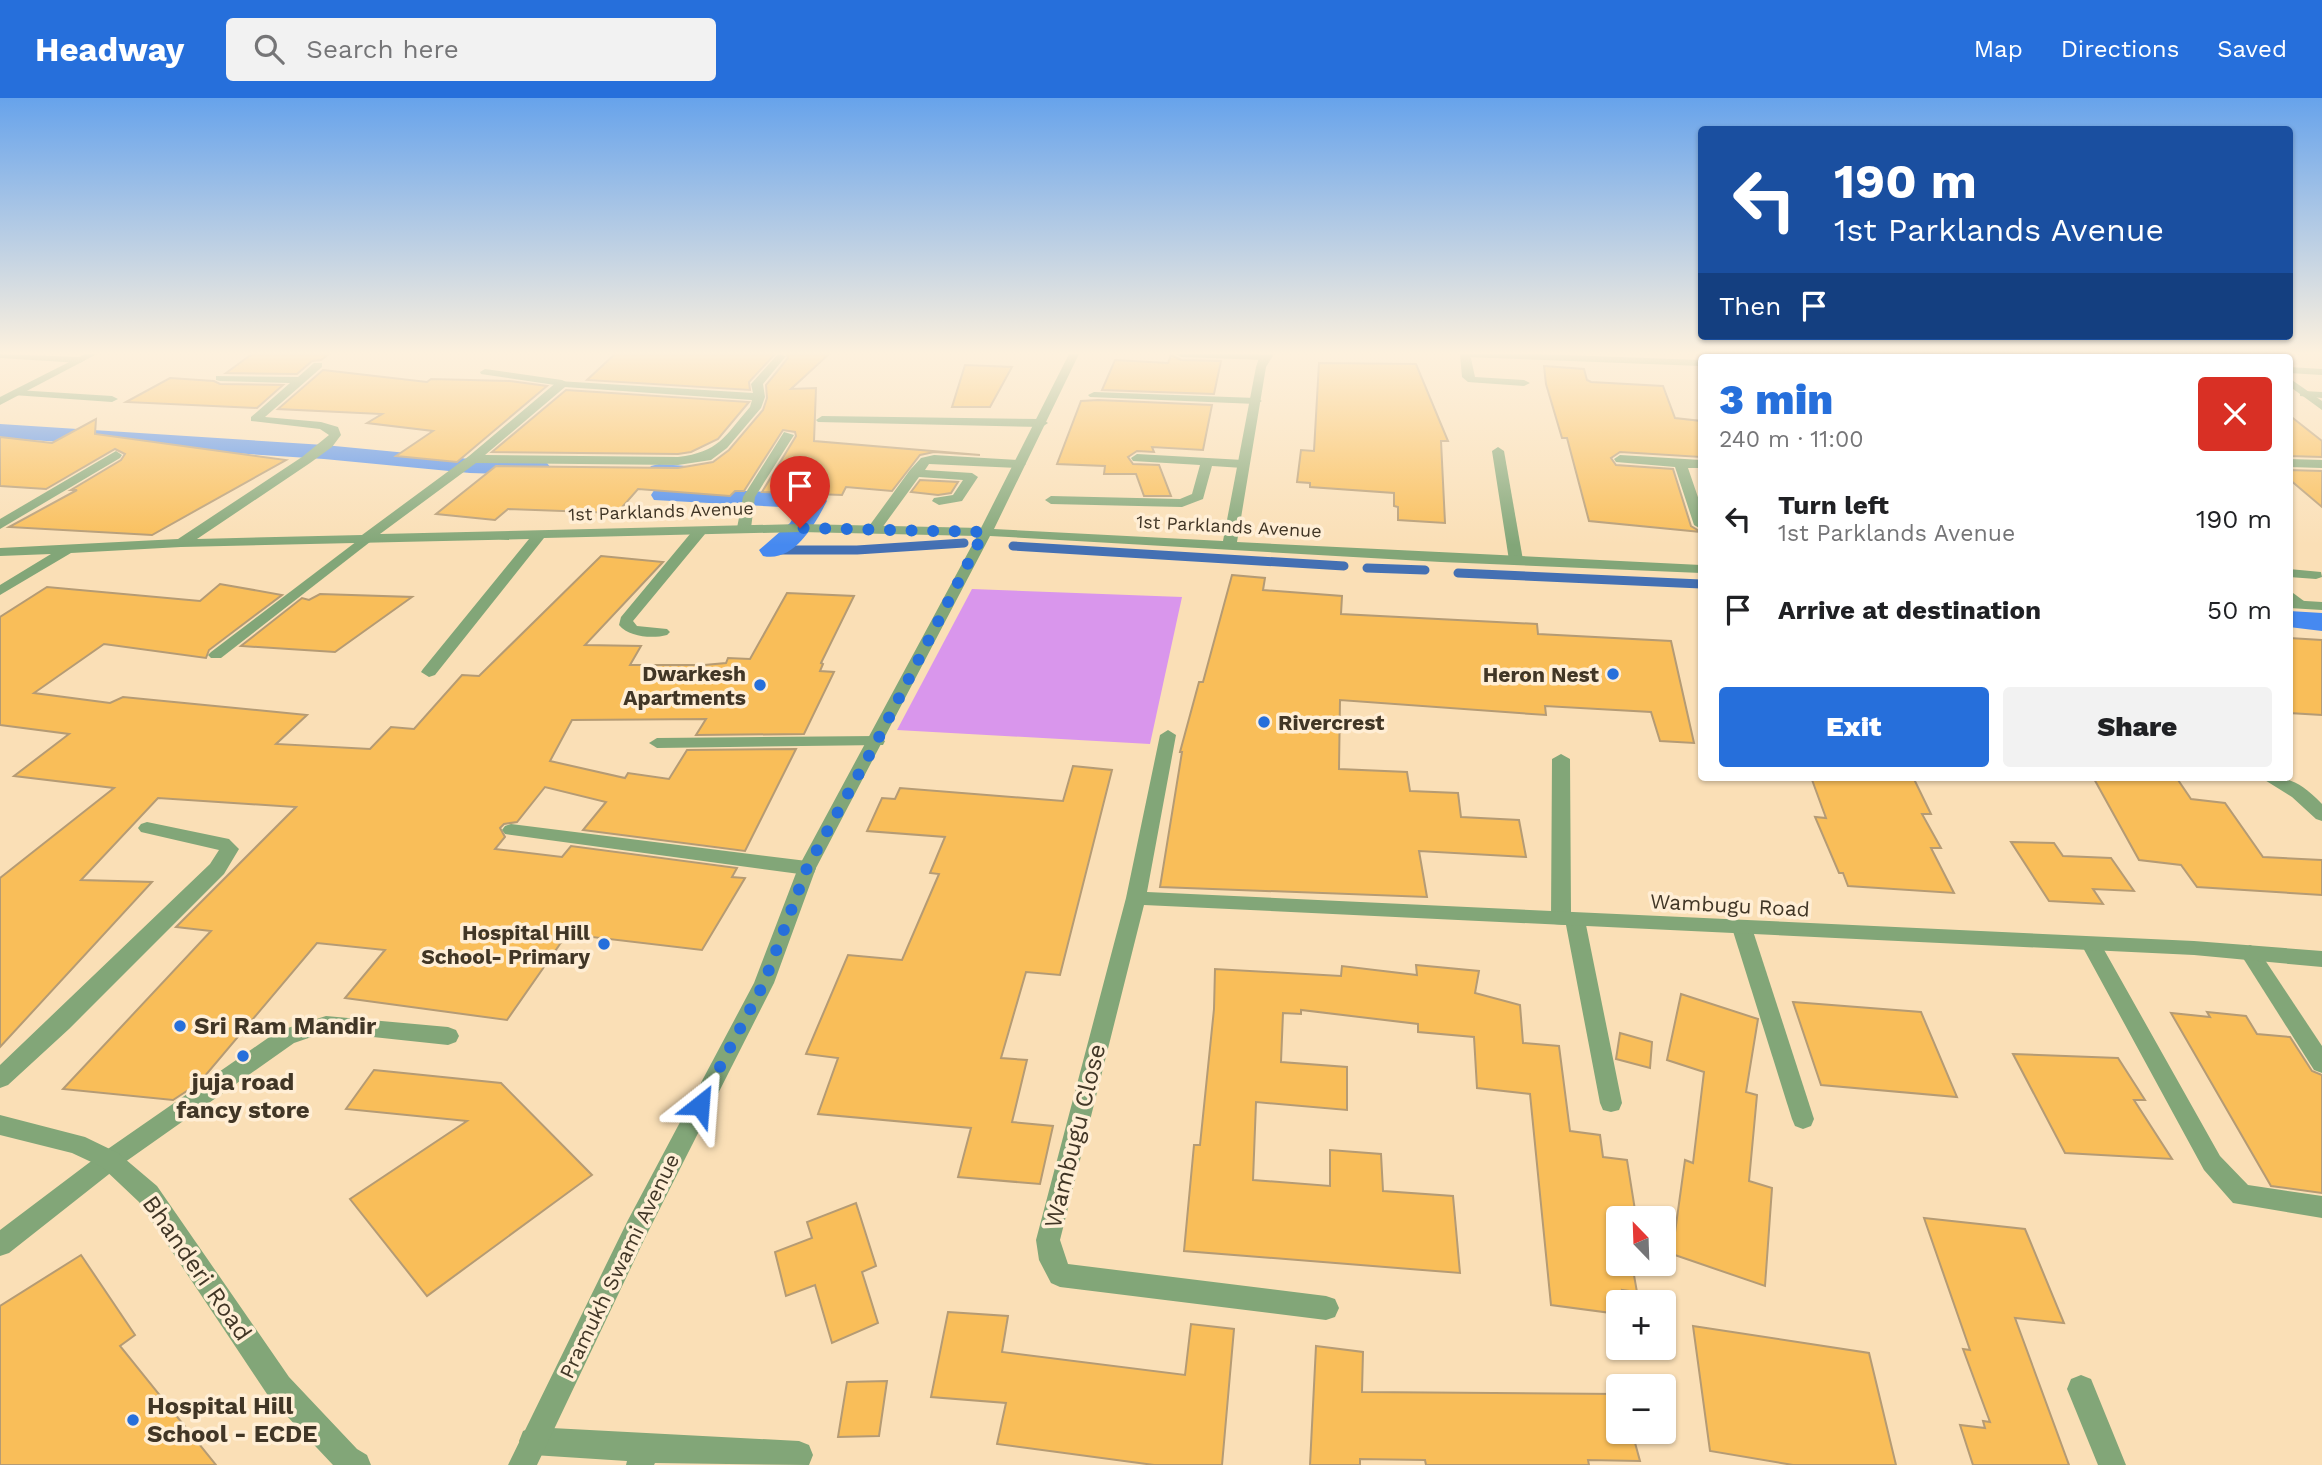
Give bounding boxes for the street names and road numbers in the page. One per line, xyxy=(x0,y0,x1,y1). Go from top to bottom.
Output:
street label: 1st Parklands Avenue xyxy=(568,497,754,525)
street label: 1st Parklands Avenue xyxy=(1136,511,1322,541)
street label: Wambugu Road xyxy=(1649,888,1811,922)
street label: Wambugu Close xyxy=(1039,1041,1111,1231)
street label: Pramukh Swami Avenue xyxy=(554,1150,684,1382)
street label: Bhanderi Road xyxy=(137,1190,257,1346)

